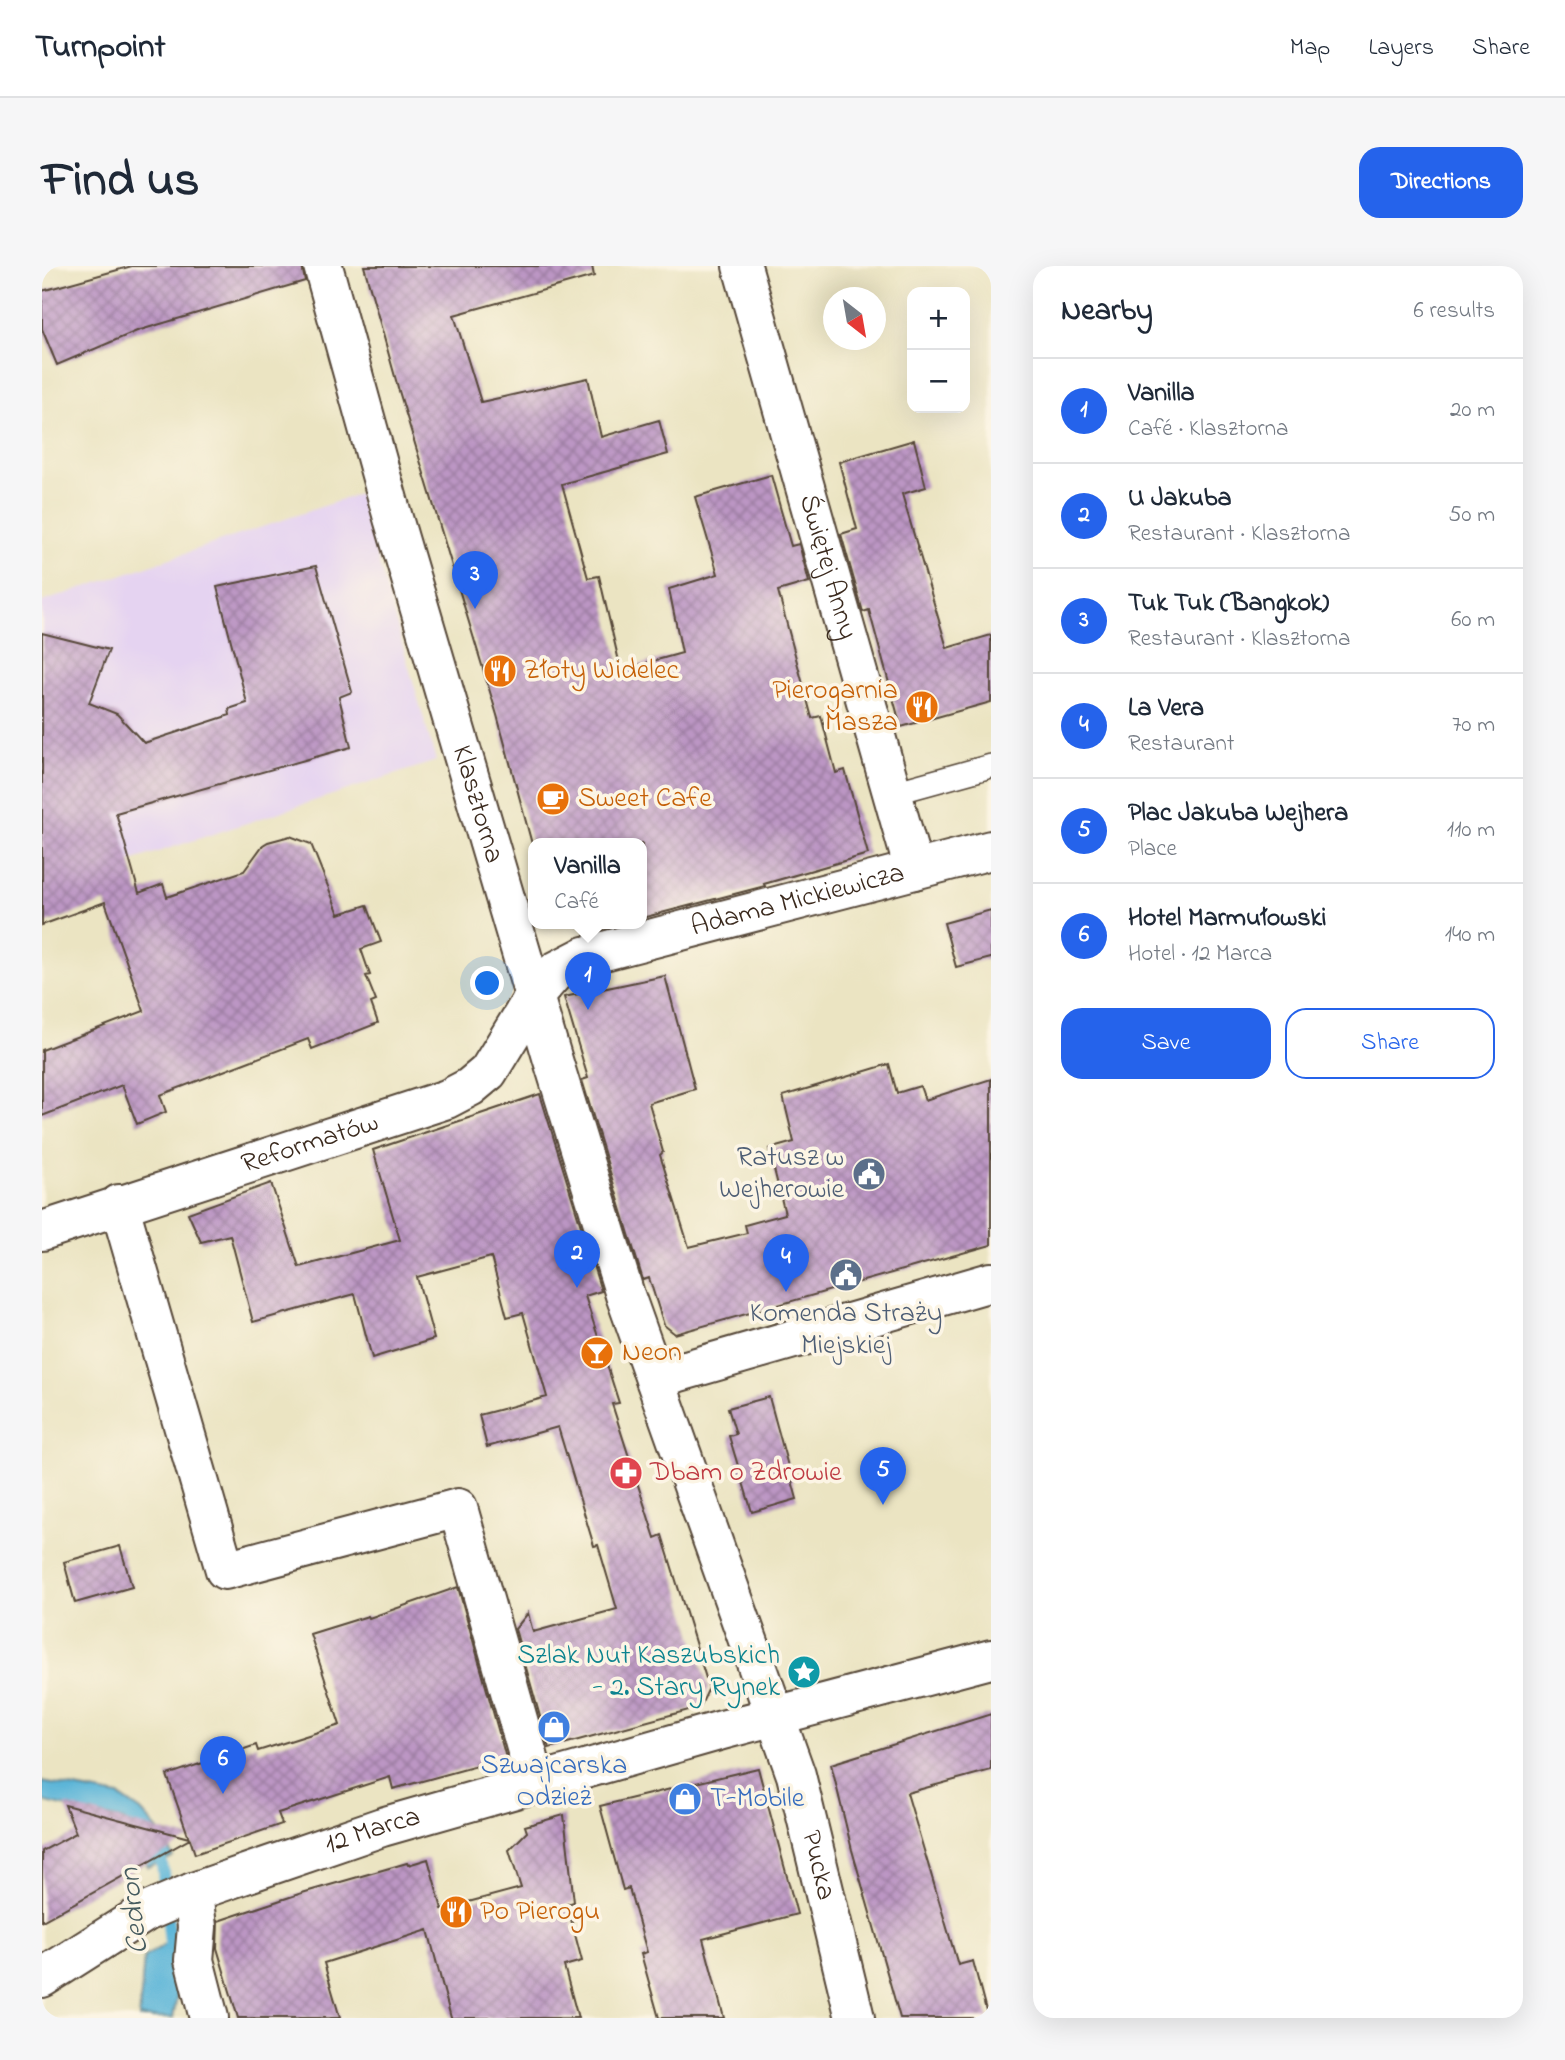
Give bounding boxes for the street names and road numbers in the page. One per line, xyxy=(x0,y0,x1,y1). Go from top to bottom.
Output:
street label: Świętej Anny xyxy=(788,490,868,644)
street label: Klasztorna xyxy=(441,740,514,868)
street label: Adama Mickiewicza xyxy=(687,853,909,948)
street label: Reformatów xyxy=(236,1102,384,1185)
street label: 12 Marca xyxy=(319,1797,425,1866)
street label: Pucka xyxy=(790,1826,846,1904)

